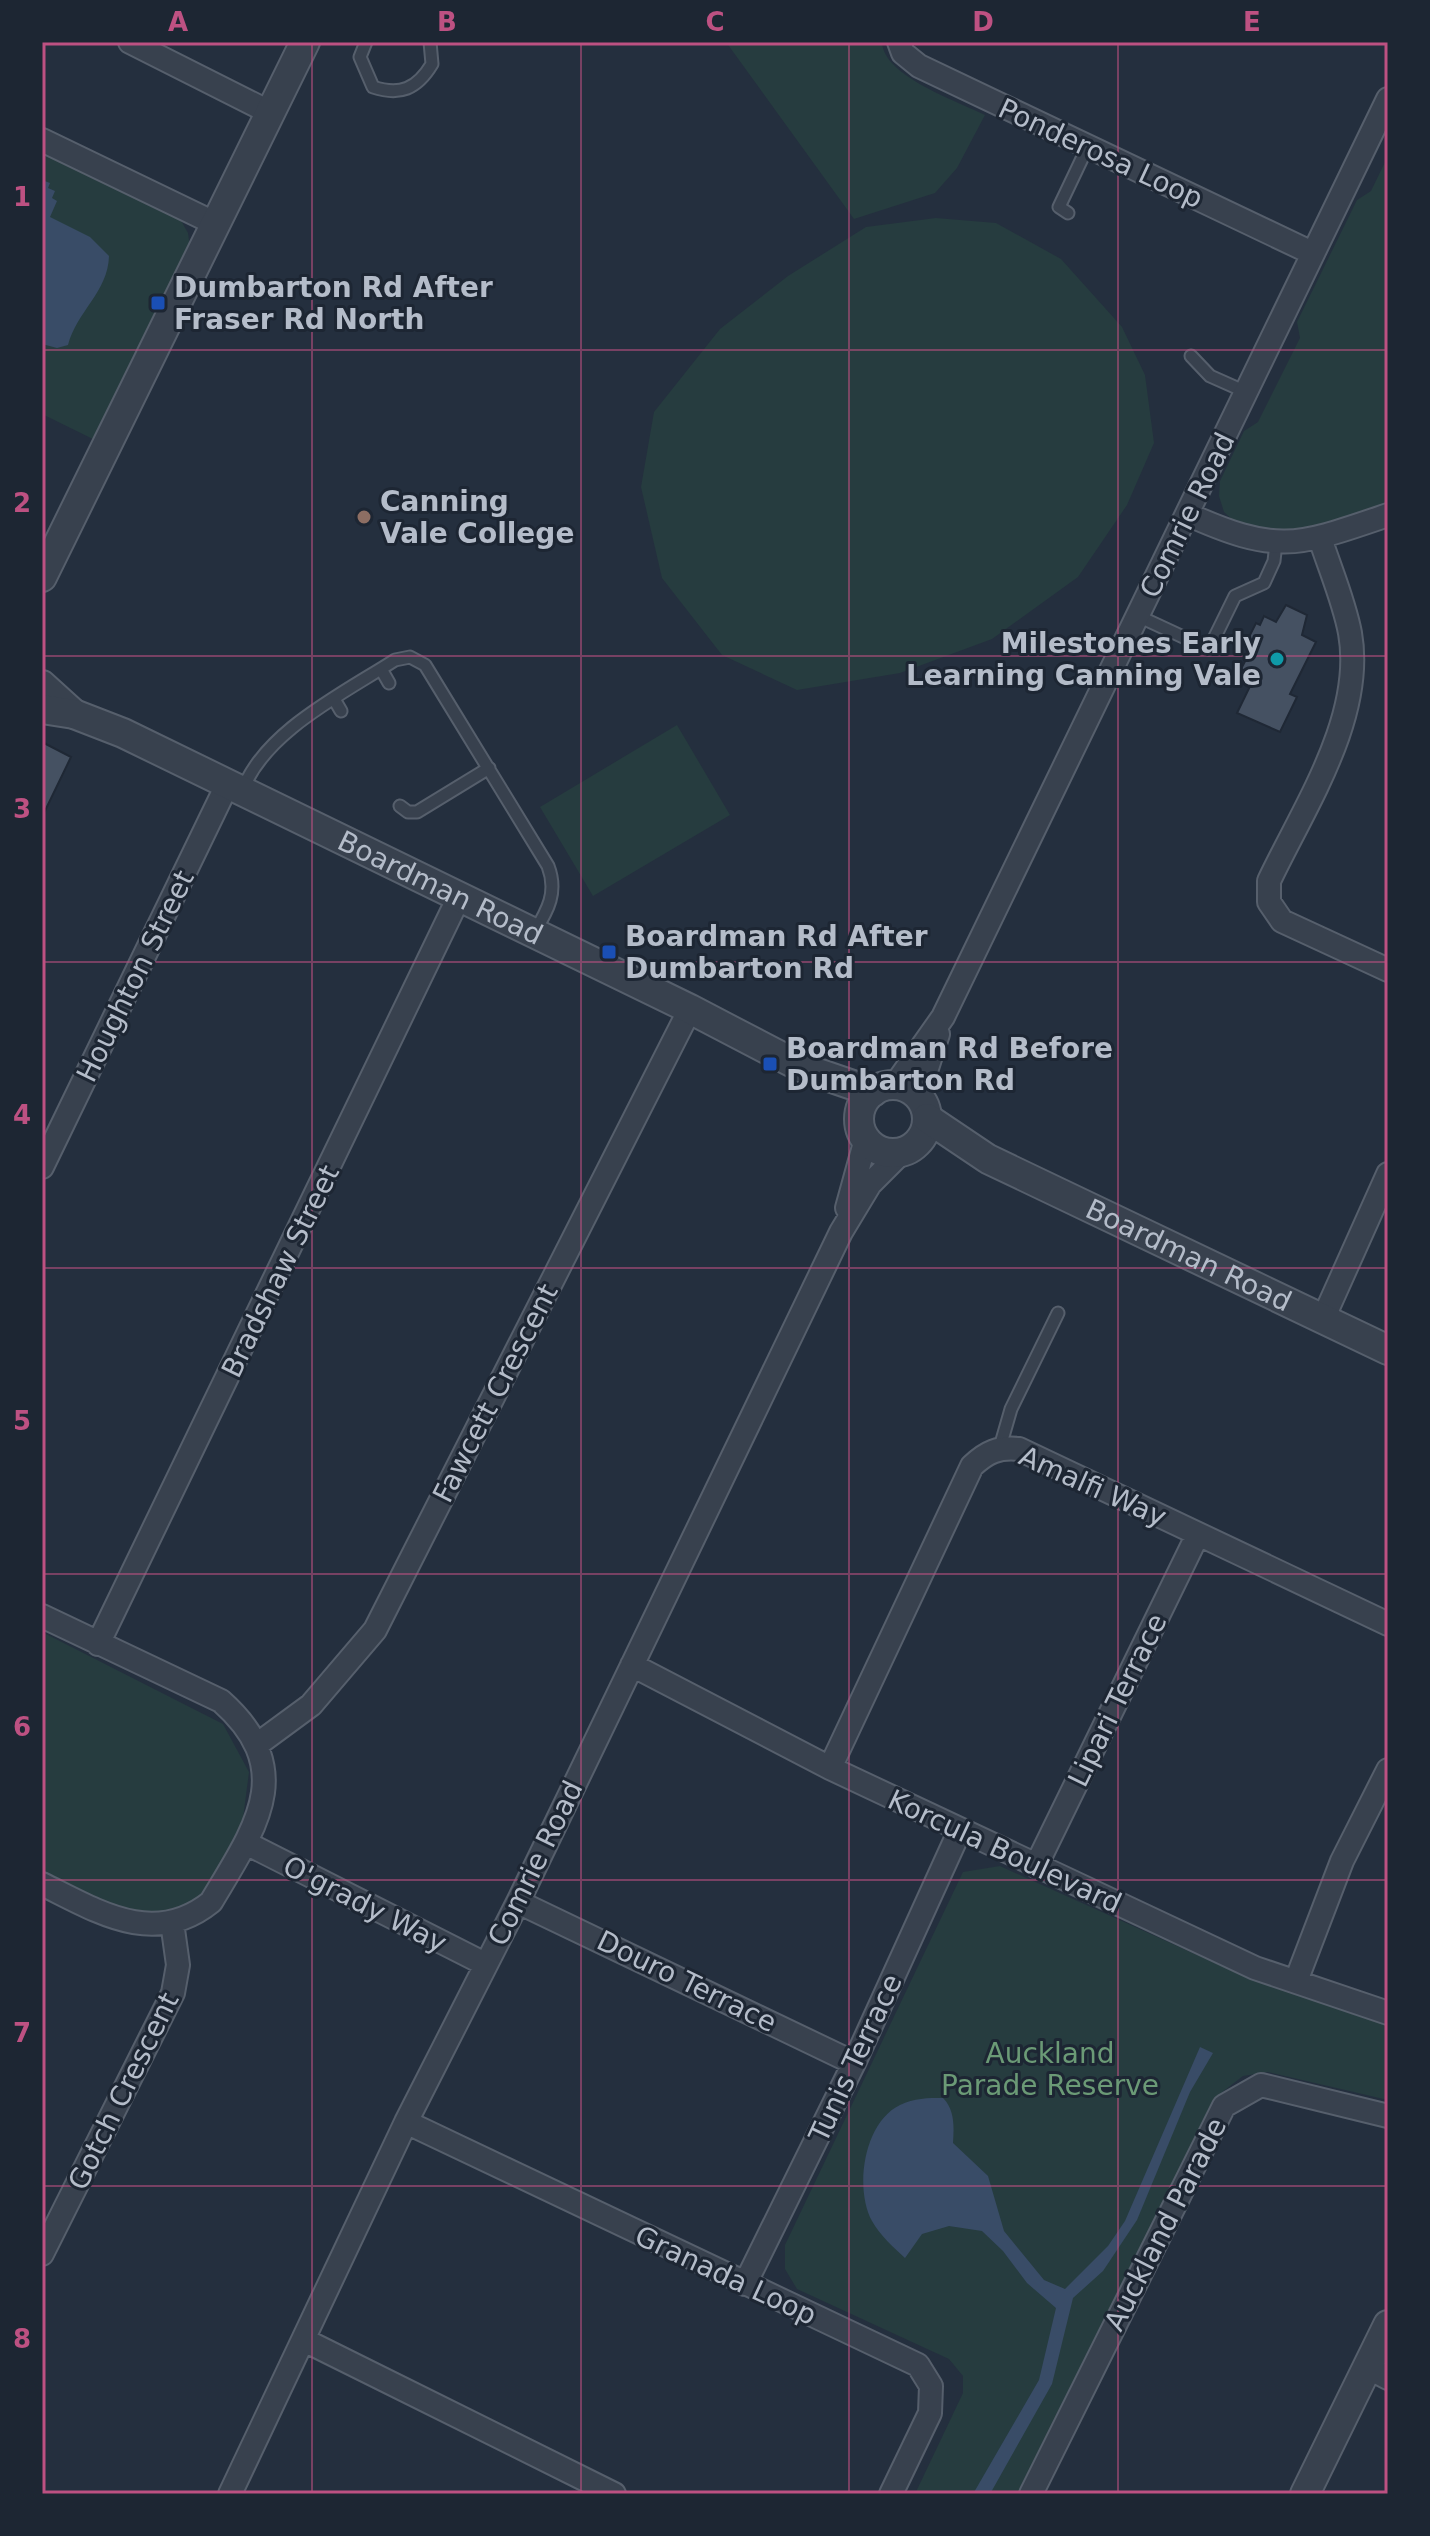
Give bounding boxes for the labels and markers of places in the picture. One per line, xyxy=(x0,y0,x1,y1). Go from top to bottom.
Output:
place label: Dumbarton Rd After Fraser Rd North xyxy=(174,271,493,336)
marker: Dumbarton Rd After Fraser Rd North xyxy=(149,294,167,312)
place label: Canning Vale College xyxy=(380,485,574,550)
marker: Canning Vale College xyxy=(355,508,373,526)
place label: Milestones Early Learning Canning Vale xyxy=(906,627,1261,692)
marker: Milestones Early Learning Canning Vale xyxy=(1268,650,1286,668)
place label: Boardman Rd After Dumbarton Rd xyxy=(625,920,928,985)
marker: Boardman Rd After Dumbarton Rd xyxy=(600,943,618,961)
place label: Boardman Rd Before Dumbarton Rd xyxy=(786,1032,1113,1097)
marker: Boardman Rd Before Dumbarton Rd xyxy=(761,1055,779,1073)

